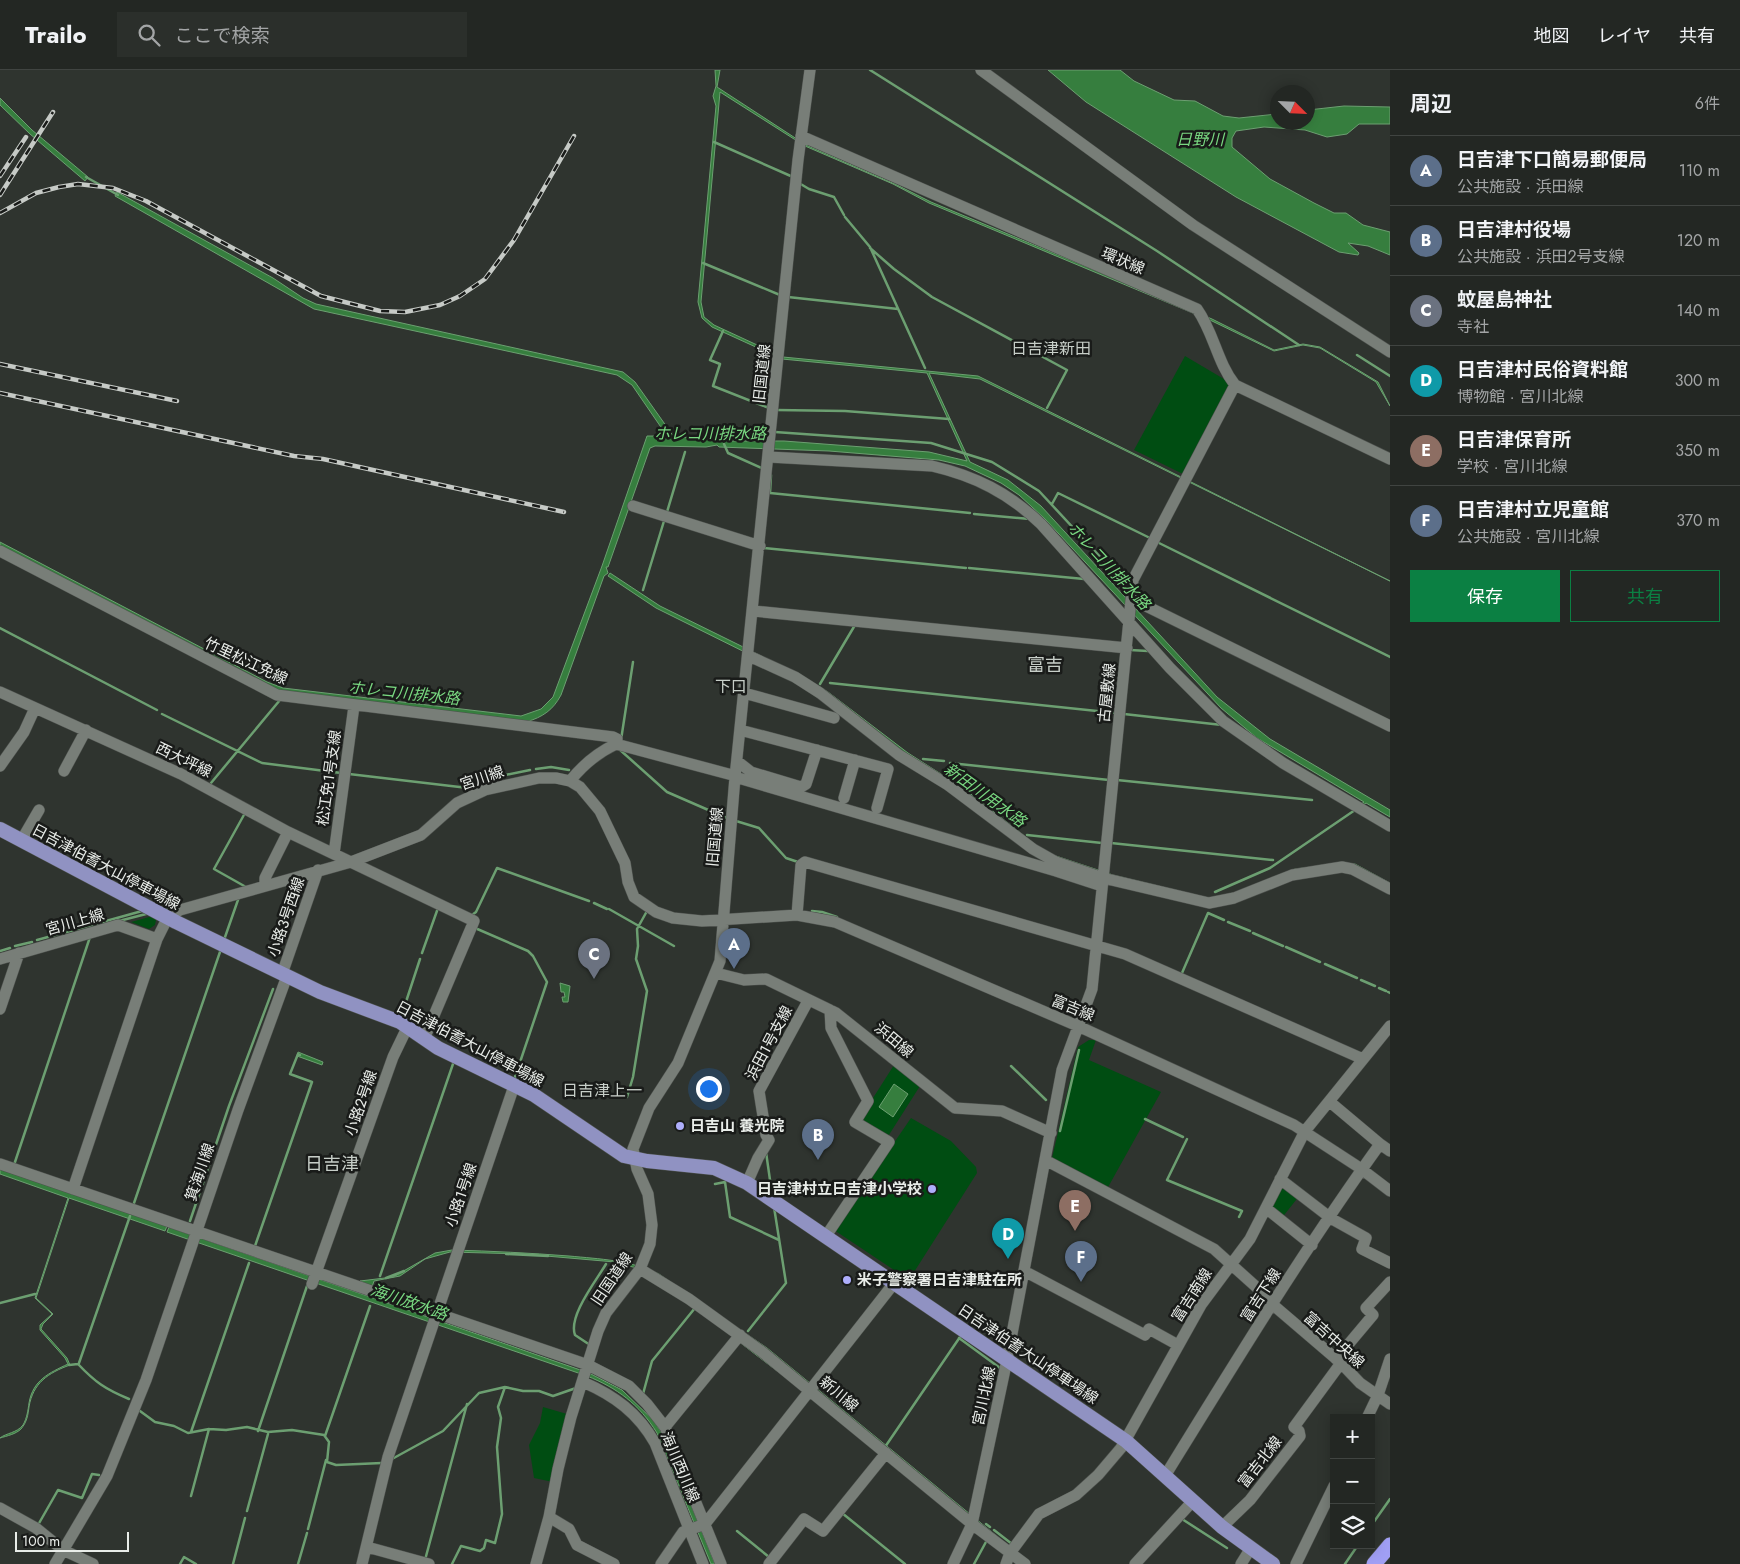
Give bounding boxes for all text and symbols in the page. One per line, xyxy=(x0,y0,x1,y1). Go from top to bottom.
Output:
search box xyxy=(117,12,467,57)
text: Trailo xyxy=(25,17,87,52)
icon: search xyxy=(135,21,163,49)
text: ここで検索 xyxy=(175,22,270,49)
text: 地図 xyxy=(1534,23,1570,49)
text: レイヤ xyxy=(1598,23,1651,49)
text: 共有 xyxy=(1679,23,1715,49)
north arrow xyxy=(1270,85,1315,130)
text: 周辺 xyxy=(1410,89,1452,119)
text: 6件 xyxy=(1695,92,1720,115)
water label: 日野川 xyxy=(1176,128,1226,151)
text: 日吉津下口簡易郵便局 xyxy=(1457,146,1647,173)
text: A xyxy=(1420,159,1432,182)
text: 110 m xyxy=(1679,159,1720,182)
text: 公共施設 · 浜田線 xyxy=(1457,175,1583,198)
text: 日吉津村役場 xyxy=(1457,216,1571,243)
text: B xyxy=(1421,229,1431,252)
text: 120 m xyxy=(1677,229,1720,252)
street label: 環状線 xyxy=(1098,242,1148,280)
text: 公共施設 · 浜田2号支線 xyxy=(1457,245,1625,268)
text: 蚊屋島神社 xyxy=(1457,286,1552,313)
text: C xyxy=(1420,299,1432,322)
text: 140 m xyxy=(1677,299,1720,322)
text: 寺社 xyxy=(1457,315,1489,338)
district label: 日吉津新田 xyxy=(1011,337,1091,360)
street label: 旧国道線 xyxy=(748,343,776,405)
text: 日吉津村民俗資料館 xyxy=(1457,356,1628,383)
text: D xyxy=(1420,369,1432,392)
text: 300 m xyxy=(1675,369,1720,392)
text: 博物館 · 宮川北線 xyxy=(1457,385,1583,408)
water label: ホレコ川排水路 xyxy=(654,422,768,445)
text: 日吉津保育所 xyxy=(1457,426,1571,453)
text: E xyxy=(1421,439,1431,462)
text: 350 m xyxy=(1675,439,1720,462)
text: 学校 · 宮川北線 xyxy=(1457,455,1567,478)
text: 日吉津村立児童館 xyxy=(1457,496,1609,523)
text: F xyxy=(1422,509,1430,532)
text: 370 m xyxy=(1676,509,1720,532)
water label: ホレコ川排水路 xyxy=(1062,517,1157,616)
text: 公共施設 · 宮川北線 xyxy=(1457,525,1599,548)
button: 保存 xyxy=(1410,570,1560,622)
button: 共有 xyxy=(1570,570,1720,622)
street label: 竹里松江免線 xyxy=(201,632,291,690)
district label: 富吉 xyxy=(1027,652,1063,678)
street label: 古屋敷線 xyxy=(1093,662,1121,724)
district label: 下口 xyxy=(715,675,747,698)
water label: ホレコ川排水路 xyxy=(347,676,463,710)
street label: 松江免1号支線 xyxy=(311,729,347,827)
street label: 西大坪線 xyxy=(152,737,216,783)
water label: 新田川用水路 xyxy=(939,757,1032,834)
street label: 宮川線 xyxy=(457,760,507,796)
street label: 旧国道線 xyxy=(701,806,729,868)
street label: 日吉津伯耆大山停車場線 xyxy=(28,819,184,915)
street label: 小路3号西線 xyxy=(262,874,310,960)
street label: 宮川上線 xyxy=(43,903,107,941)
pin: A xyxy=(718,928,750,969)
pin: C xyxy=(578,938,610,979)
street label: 富吉線 xyxy=(1048,989,1098,1027)
street label: 日吉津伯耆大山停車場線 xyxy=(392,996,548,1092)
street label: 浜田1号支線 xyxy=(740,1002,798,1084)
street label: 浜田線 xyxy=(870,1017,918,1063)
street label: 小路2号線 xyxy=(339,1067,383,1139)
your location xyxy=(696,1076,722,1102)
district label: 日吉津上一 xyxy=(562,1079,642,1102)
place label: 日吉山 養光院 xyxy=(690,1115,785,1137)
pin: B xyxy=(802,1119,834,1160)
marker: 日吉山 養光院 xyxy=(674,1120,686,1132)
street label: 箕海川線 xyxy=(180,1140,220,1204)
district label: 日吉津 xyxy=(305,1151,359,1177)
street label: 小路1号線 xyxy=(440,1160,482,1230)
place label: 日吉津村立日吉津小学校 xyxy=(757,1178,922,1200)
marker: 日吉津村立日吉津小学校 xyxy=(926,1183,938,1195)
pin: E xyxy=(1059,1190,1091,1231)
pin: D xyxy=(992,1218,1024,1259)
pin: F xyxy=(1065,1241,1097,1282)
street label: 旧国道線 xyxy=(586,1248,638,1310)
street label: 富吉南線 xyxy=(1166,1264,1218,1326)
street label: 富吉下線 xyxy=(1235,1264,1287,1326)
place label: 米子警察署日吉津駐在所 xyxy=(857,1269,1022,1291)
marker: 米子警察署日吉津駐在所 xyxy=(841,1274,853,1286)
water label: 海川放水路 xyxy=(367,1278,452,1327)
street label: 日吉津伯耆大山停車場線 xyxy=(953,1299,1103,1409)
street label: 富吉中央線 xyxy=(1299,1307,1369,1373)
street label: 宮川北線 xyxy=(967,1364,1001,1428)
street label: 新川線 xyxy=(815,1371,863,1417)
map controls xyxy=(1330,1414,1375,1549)
button: + xyxy=(1330,1414,1375,1459)
street label: 海川西川線 xyxy=(655,1428,705,1506)
street label: 富吉北線 xyxy=(1233,1432,1287,1492)
button: − xyxy=(1330,1459,1375,1504)
button: layers xyxy=(1330,1504,1375,1549)
scale bar xyxy=(15,1529,129,1552)
text: 100 m xyxy=(22,1531,60,1551)

